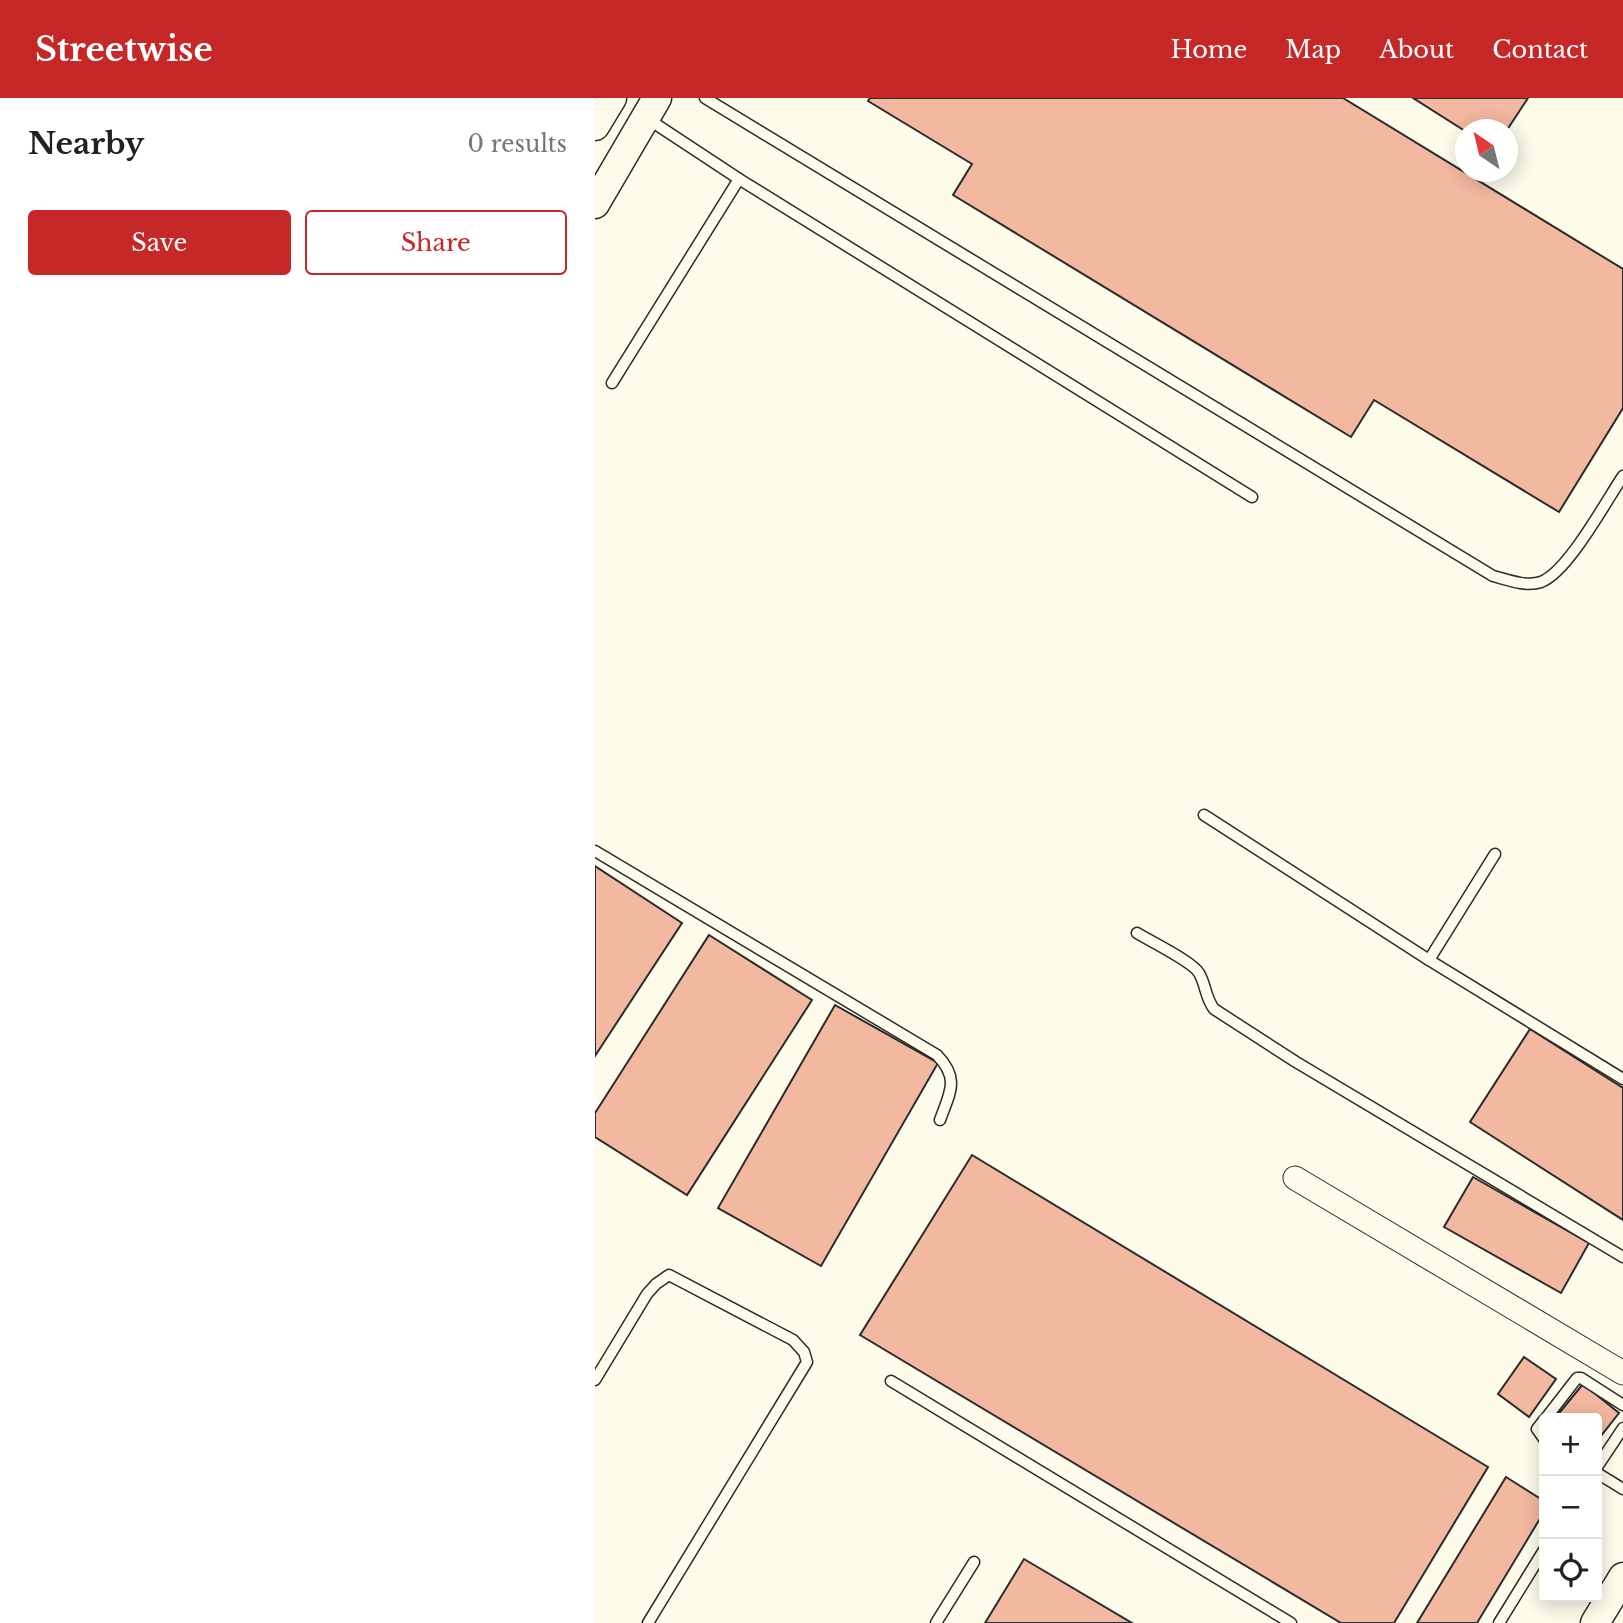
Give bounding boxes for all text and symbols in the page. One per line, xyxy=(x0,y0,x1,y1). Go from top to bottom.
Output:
text: Streetwise xyxy=(35,29,213,70)
text: Home xyxy=(1171,35,1247,64)
text: Map xyxy=(1285,35,1341,64)
text: About xyxy=(1379,35,1454,64)
text: Contact xyxy=(1492,35,1588,64)
north arrow xyxy=(1455,119,1518,182)
text: Nearby xyxy=(28,125,144,162)
text: 0 results xyxy=(468,130,567,158)
button: Save xyxy=(28,210,291,275)
button: Share xyxy=(305,210,567,275)
map controls xyxy=(1539,1413,1602,1602)
button: + xyxy=(1539,1413,1602,1476)
button: − xyxy=(1539,1476,1602,1539)
button: locate xyxy=(1539,1539,1602,1602)

